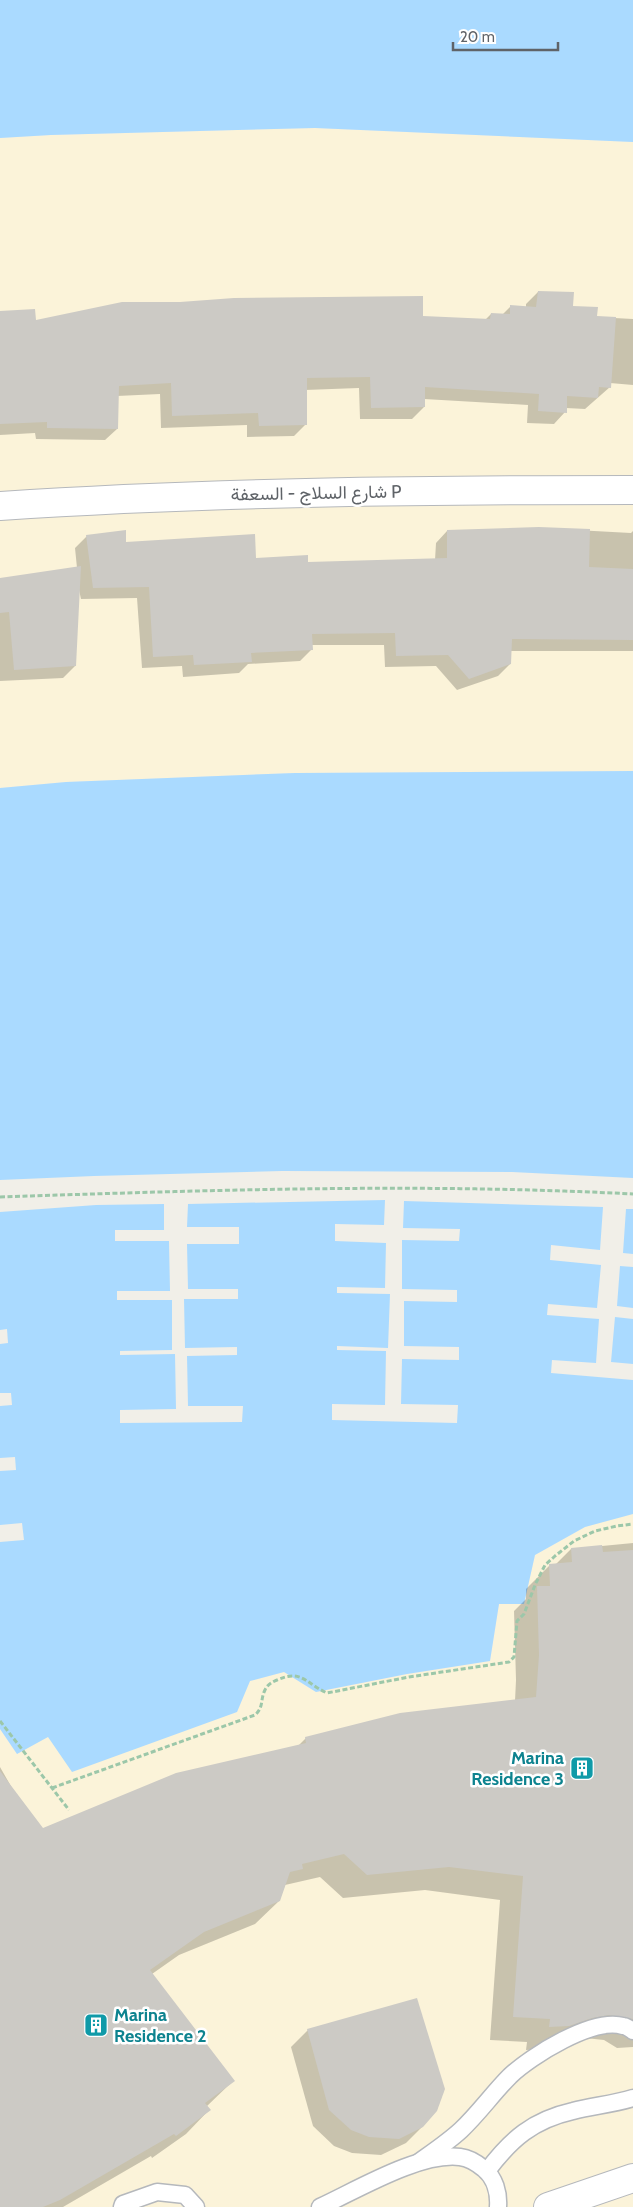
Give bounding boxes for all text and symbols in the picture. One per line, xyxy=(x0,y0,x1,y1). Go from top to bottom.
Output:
scale bar xyxy=(453,20,558,52)
text: 20 m xyxy=(460,28,495,46)
street label: شارع السلاج - السعفة P xyxy=(230,481,402,506)
place label: Marina Residence 3 xyxy=(471,1747,564,1790)
building icon: Marina Residence 3 xyxy=(569,1755,595,1781)
place label: Marina Residence 2 xyxy=(114,2004,207,2047)
building icon: Marina Residence 2 xyxy=(83,2012,109,2038)

